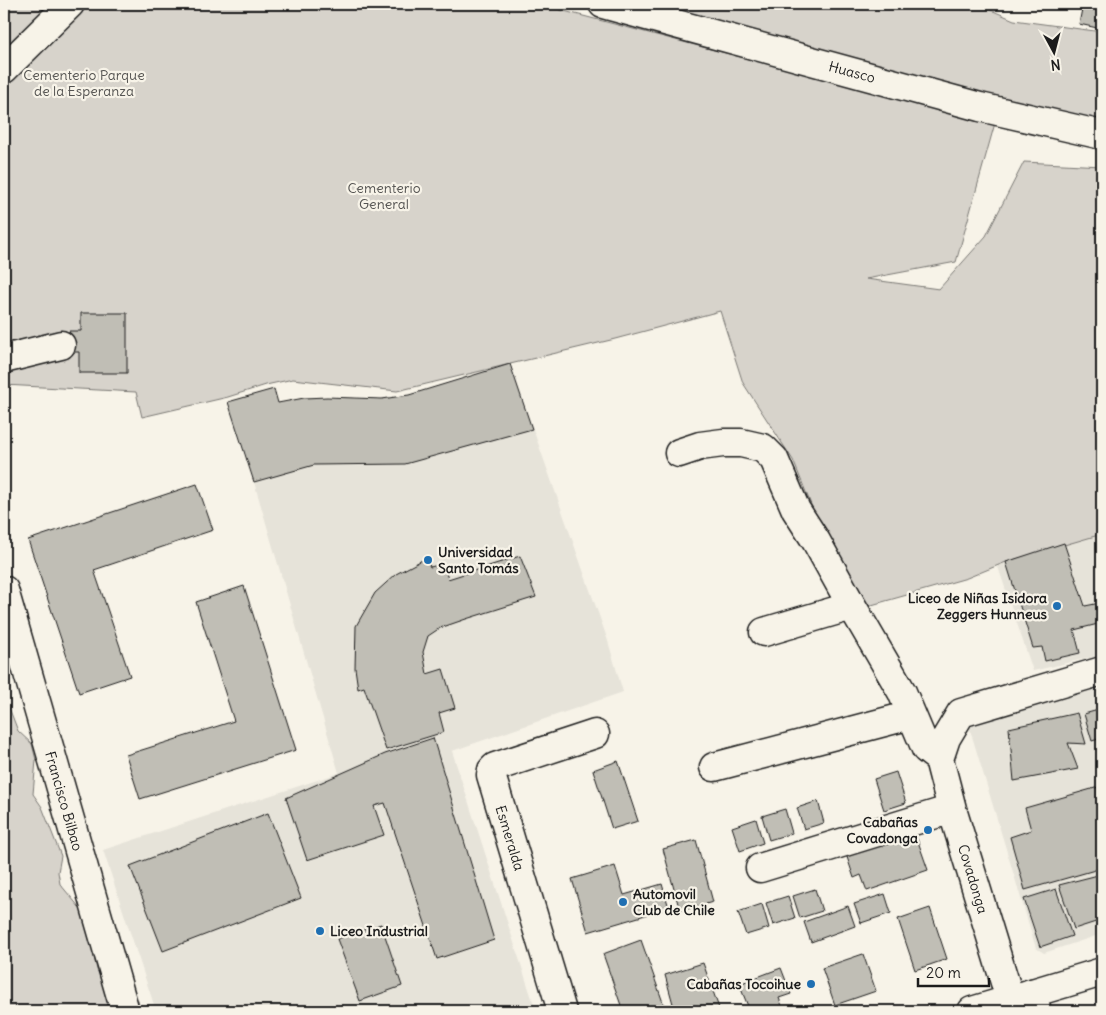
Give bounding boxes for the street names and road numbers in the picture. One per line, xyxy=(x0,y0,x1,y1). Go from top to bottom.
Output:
street label: Huasco xyxy=(827,57,877,87)
street label: Francisco Bilbao xyxy=(41,749,87,853)
street label: Esmeralda xyxy=(492,803,528,873)
street label: Covadonga xyxy=(954,842,992,916)

